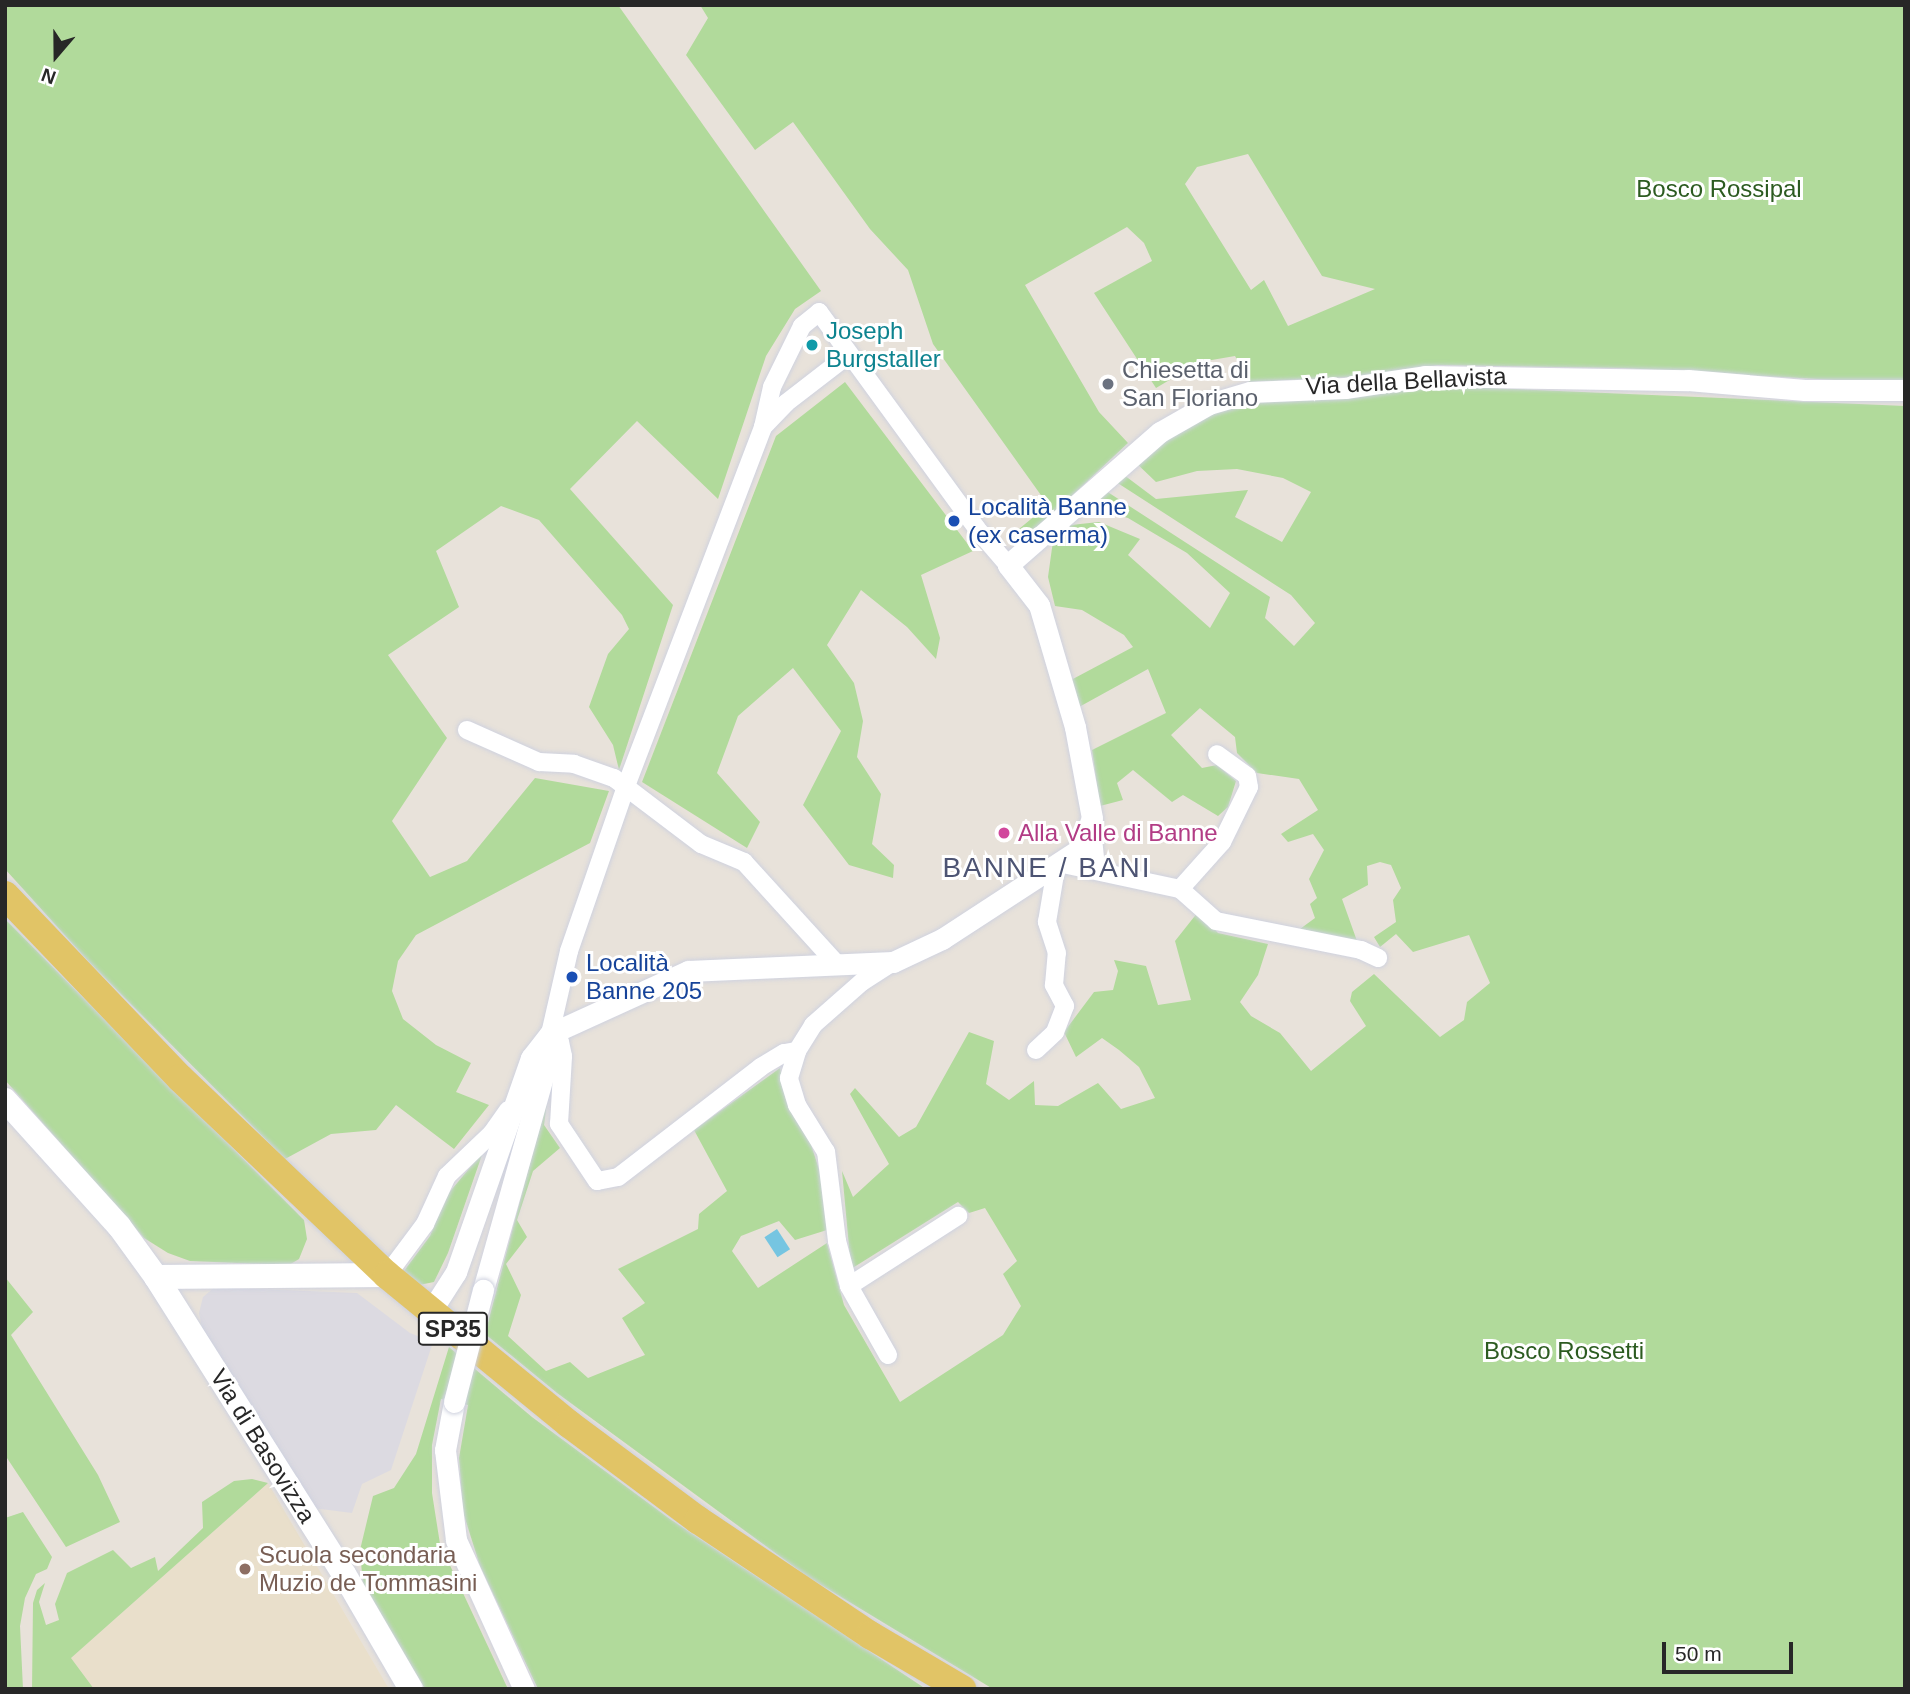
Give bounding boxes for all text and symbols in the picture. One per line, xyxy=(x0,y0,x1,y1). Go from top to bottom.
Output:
north arrow xyxy=(21,21,91,91)
text: N xyxy=(39,64,59,88)
park label: Bosco Rossipal xyxy=(1636,175,1802,203)
place label: Joseph Burgstaller xyxy=(826,317,941,373)
marker: Joseph Burgstaller xyxy=(804,337,820,353)
place label: Chiesetta di San Floriano xyxy=(1122,356,1258,412)
street label: Via della Bellavista xyxy=(1305,361,1507,401)
marker: Chiesetta di San Floriano xyxy=(1100,376,1116,392)
place label: Località Banne (ex caserma) xyxy=(968,493,1127,549)
marker: Località Banne (ex caserma) xyxy=(946,513,962,529)
place label: Alla Valle di Banne xyxy=(1018,819,1218,847)
marker: Alla Valle di Banne xyxy=(996,825,1012,841)
district label: BANNE / BANI xyxy=(944,851,1150,885)
place label: Località Banne 205 xyxy=(586,949,702,1005)
marker: Località Banne 205 xyxy=(564,969,580,985)
road number: SP35 xyxy=(416,1310,490,1348)
park label: Bosco Rossetti xyxy=(1484,1337,1644,1365)
street label: Via di Basovizza xyxy=(204,1364,322,1528)
place label: Scuola secondaria Muzio de Tommasini xyxy=(259,1541,478,1597)
marker: Scuola secondaria Muzio de Tommasini xyxy=(237,1561,253,1577)
scale bar xyxy=(1665,1628,1796,1672)
text: 50 m xyxy=(1675,1642,1722,1665)

